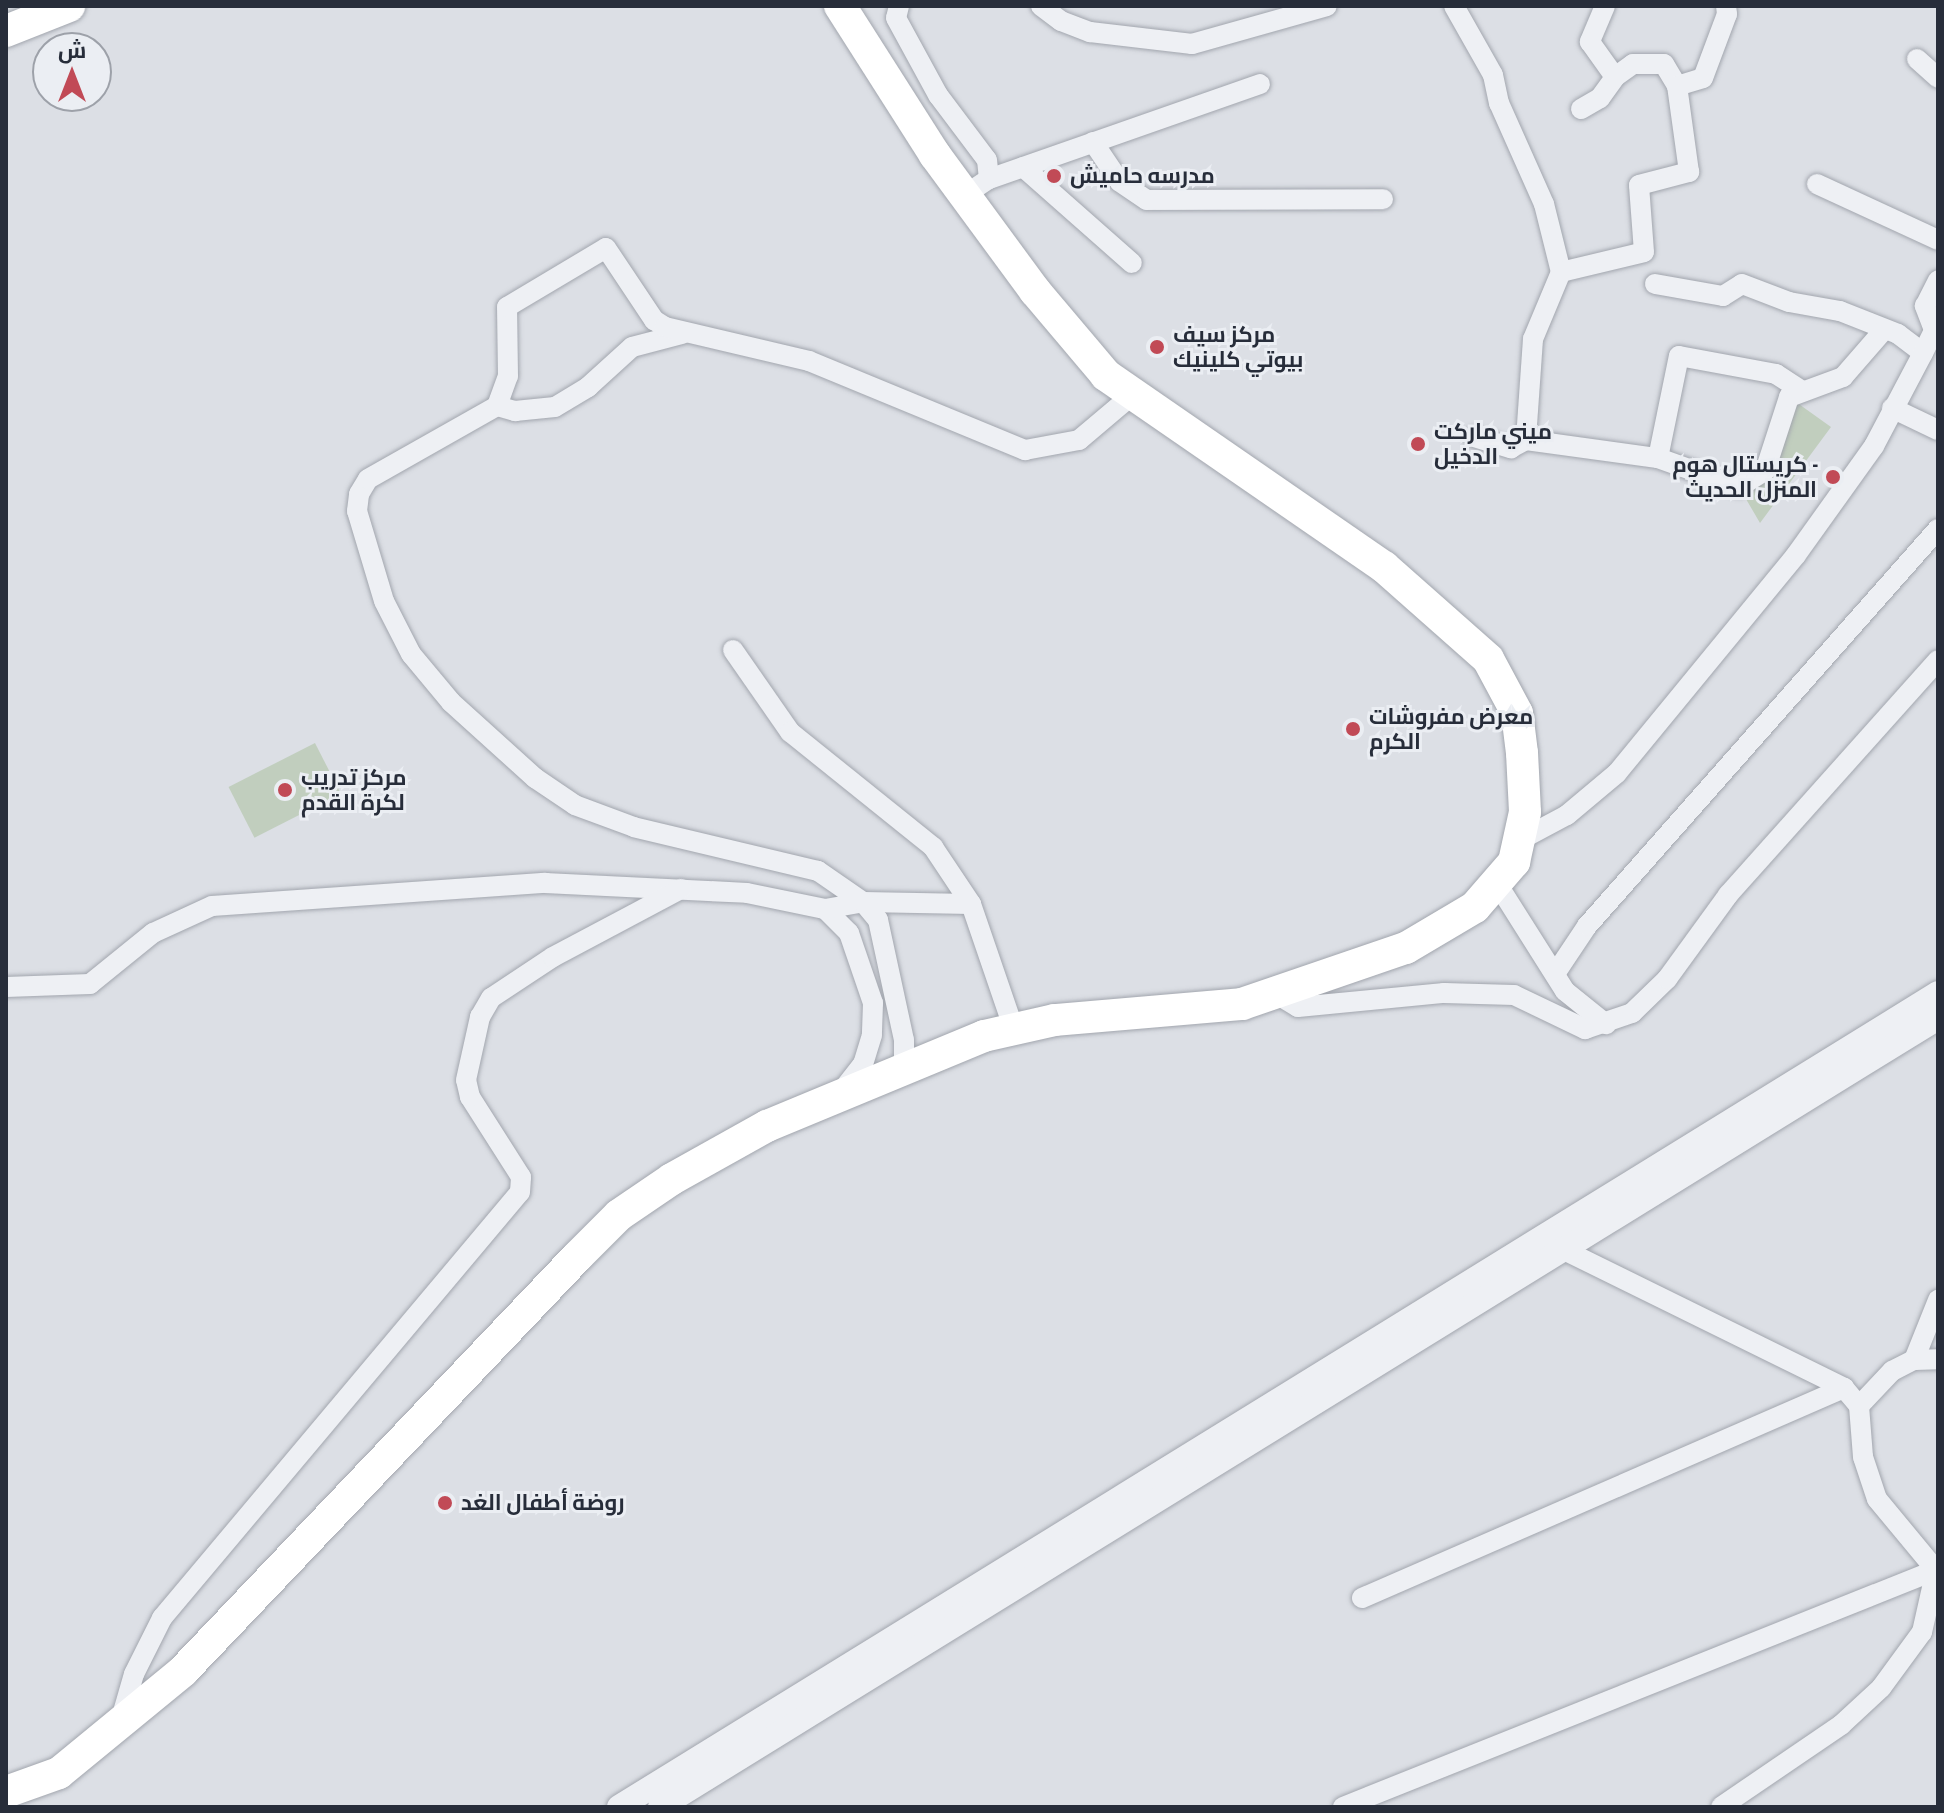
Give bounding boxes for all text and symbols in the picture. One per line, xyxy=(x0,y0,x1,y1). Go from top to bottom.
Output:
north arrow xyxy=(32,32,112,112)
text: ش xyxy=(58,36,86,64)
place label: مدرسه حاميش xyxy=(1070,163,1215,189)
marker: مدرسه حاميش xyxy=(1045,167,1063,185)
place label: مركز سيف بيوتي كلينيك xyxy=(1173,321,1303,372)
marker: مركز سيف بيوتي كلينيك xyxy=(1148,338,1166,356)
place label: ميني ماركت الدخيل xyxy=(1434,418,1552,470)
marker: ميني ماركت الدخيل xyxy=(1409,435,1427,453)
place label: كريستال هوم - المنزل الحديث xyxy=(1671,451,1817,502)
marker: كريستال هوم - المنزل الحديث xyxy=(1824,468,1842,486)
place label: معرض مفروشات الكرم xyxy=(1369,703,1533,754)
marker: معرض مفروشات الكرم xyxy=(1344,720,1362,738)
place label: مركز تدريب لكرة القدم xyxy=(301,764,407,816)
marker: مركز تدريب لكرة القدم xyxy=(276,781,294,799)
place label: روضة أطفال الغد xyxy=(461,1490,625,1516)
marker: روضة أطفال الغد xyxy=(436,1494,454,1512)

